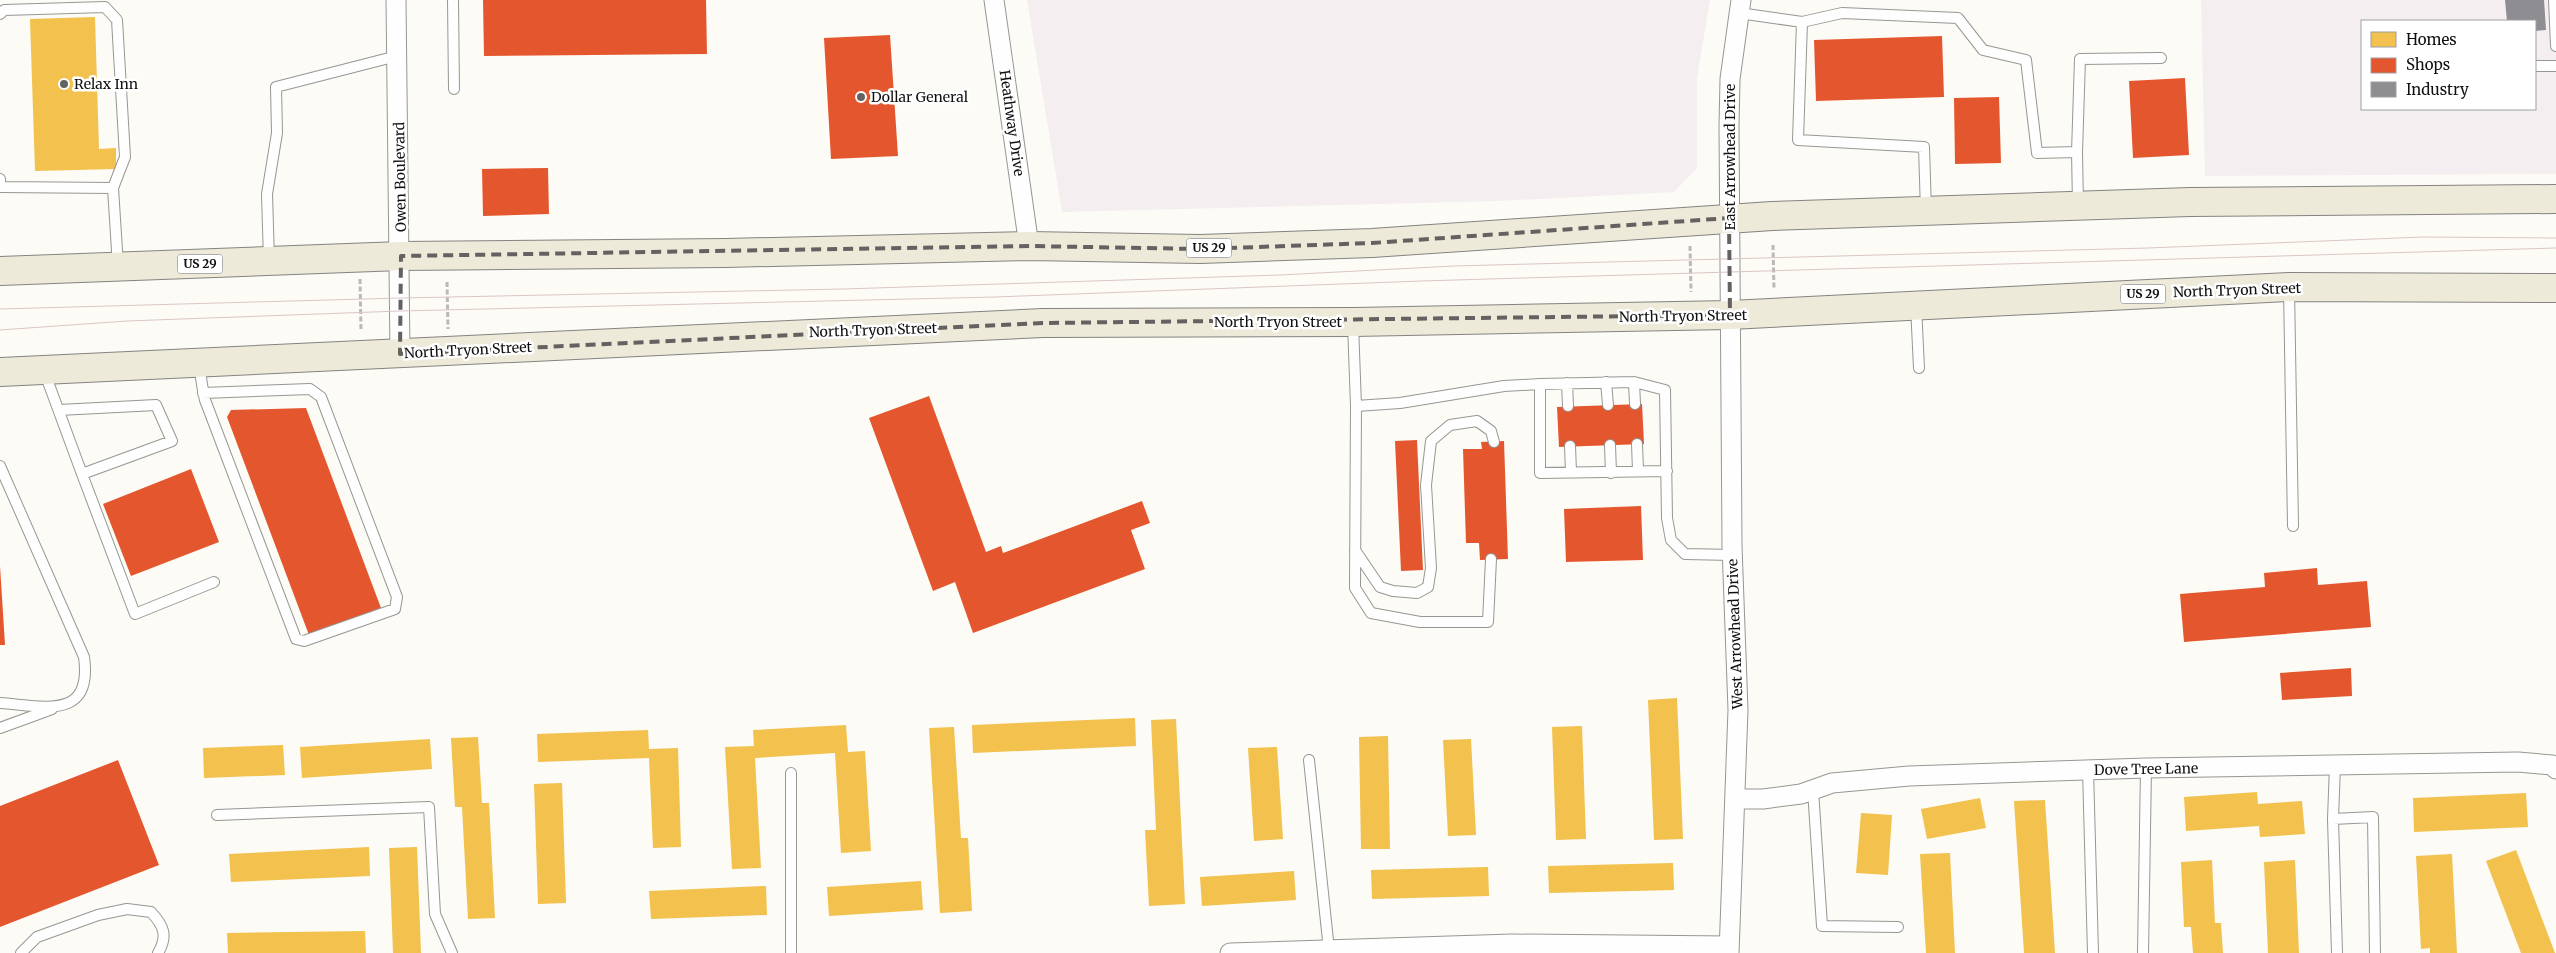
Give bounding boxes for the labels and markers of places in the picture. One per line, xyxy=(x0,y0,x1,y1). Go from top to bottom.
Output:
place label: Relax Inn xyxy=(74,75,138,93)
marker: Relax Inn xyxy=(58,78,70,90)
place label: Dollar General xyxy=(871,88,969,106)
marker: Dollar General xyxy=(855,91,867,103)

